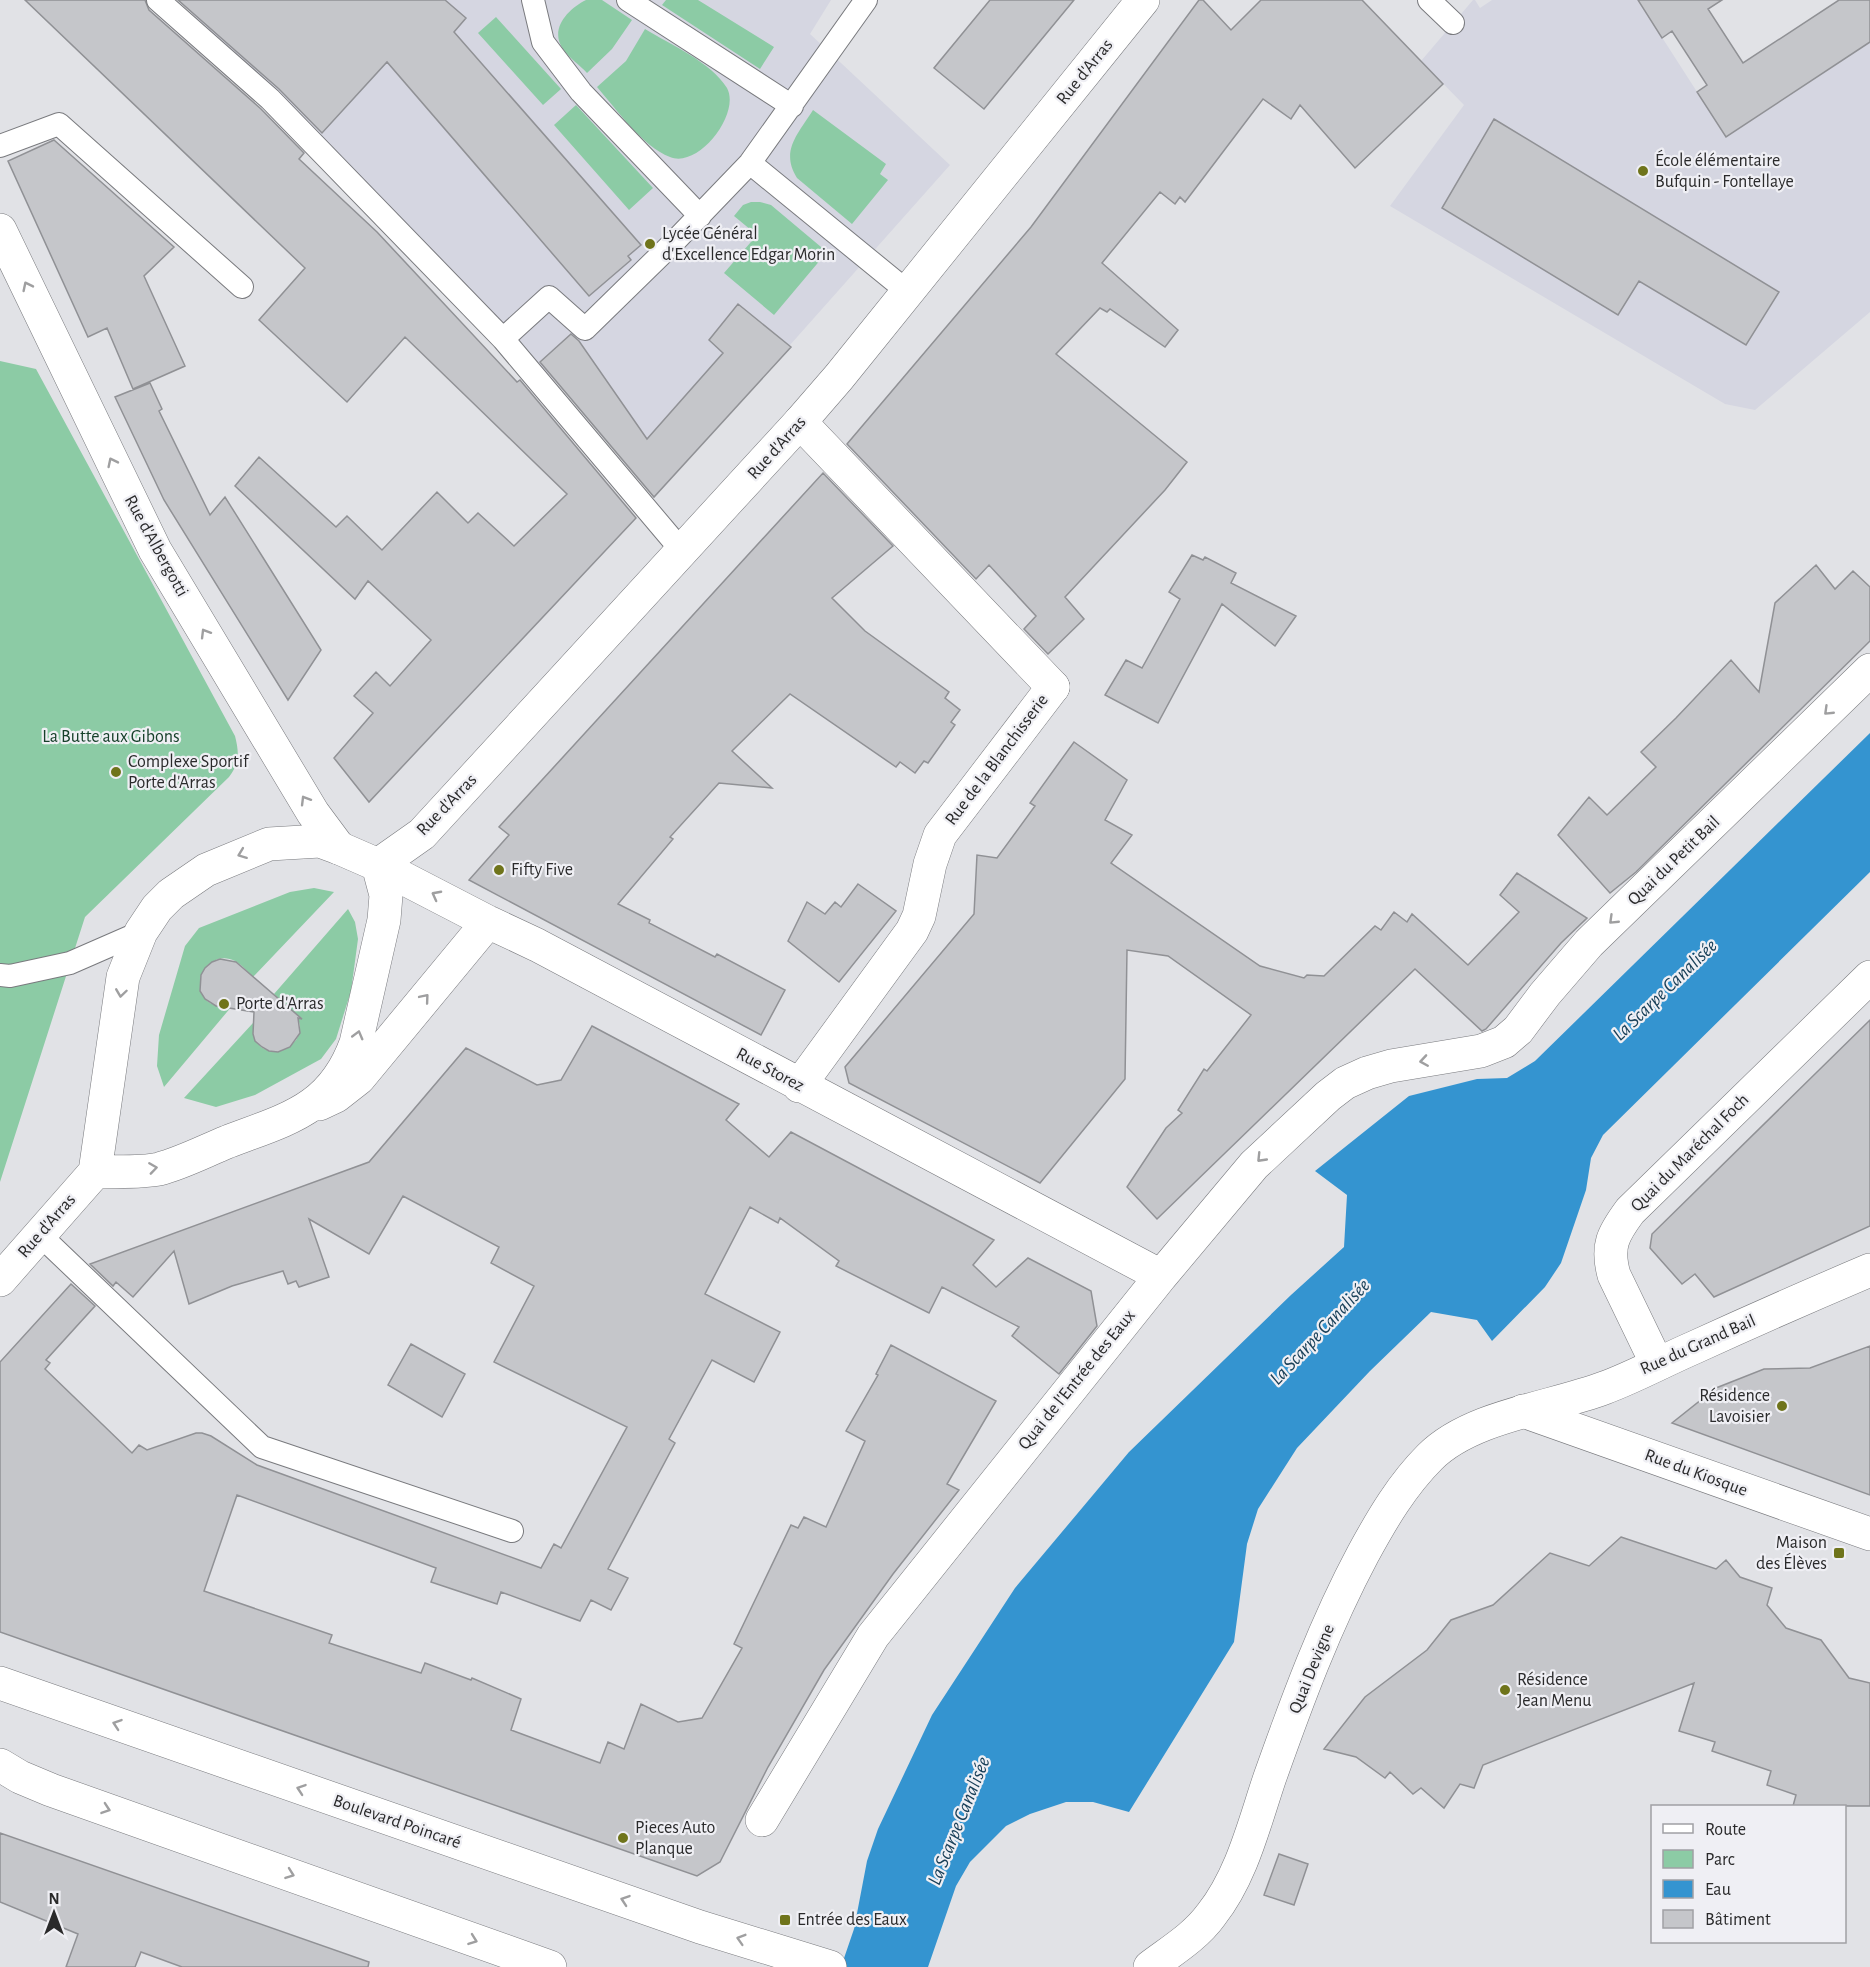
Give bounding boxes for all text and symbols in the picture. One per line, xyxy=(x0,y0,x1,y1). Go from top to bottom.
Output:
street label: Rue d'Arras xyxy=(1053,36,1117,108)
place label: École élémentaire Bufquin - Fontellaye xyxy=(1655,149,1794,191)
marker: École élémentaire Bufquin - Fontellaye xyxy=(1636,164,1650,178)
place label: Lycée Général d'Excellence Edgar Morin xyxy=(662,225,835,264)
marker: Lycée Général d'Excellence Edgar Morin xyxy=(643,237,657,251)
one-way arrow xyxy=(23,282,35,293)
street label: Rue d'Arras xyxy=(744,413,810,483)
one-way arrow xyxy=(107,457,119,468)
street label: Rue d'Albergotti xyxy=(121,492,191,600)
one-way arrow xyxy=(200,629,212,639)
street label: Rue de la Blanchisserie xyxy=(942,691,1052,829)
one-way arrow xyxy=(1824,704,1835,715)
park label: La Butte aux Gibons xyxy=(42,728,180,746)
place label: Complexe Sportif Porte d'Arras xyxy=(128,753,250,792)
marker: Complexe Sportif Porte d'Arras xyxy=(109,765,123,779)
street label: Rue d'Arras xyxy=(413,771,481,839)
one-way arrow xyxy=(301,796,312,806)
street label: Quai du Petit Bail xyxy=(1624,813,1724,909)
one-way arrow xyxy=(237,847,248,859)
place label: Fifty Five xyxy=(511,861,573,879)
marker: Fifty Five xyxy=(492,863,506,877)
one-way arrow xyxy=(432,891,442,902)
one-way arrow xyxy=(1609,912,1620,923)
water label: La Scarpe Canalisée xyxy=(1609,935,1721,1045)
one-way arrow xyxy=(116,988,128,997)
one-way arrow xyxy=(418,994,429,1005)
place label: Porte d'Arras xyxy=(236,995,324,1013)
marker: Porte d'Arras xyxy=(217,997,231,1011)
one-way arrow xyxy=(351,1030,363,1041)
street label: Rue Storez xyxy=(733,1045,807,1095)
one-way arrow xyxy=(1419,1054,1429,1067)
street label: Quai du Maréchal Foch xyxy=(1628,1091,1752,1215)
one-way arrow xyxy=(1257,1150,1268,1161)
one-way arrow xyxy=(148,1163,158,1175)
street label: Rue d'Arras xyxy=(15,1191,79,1261)
water label: La Scarpe Canalisée xyxy=(1266,1275,1374,1389)
street label: Quai de l'Entrée des Eaux xyxy=(1015,1307,1139,1453)
street label: Rue du Grand Bail xyxy=(1638,1312,1758,1378)
place label: Résidence Lavoisier xyxy=(1699,1387,1770,1426)
marker: Résidence Lavoisier xyxy=(1775,1399,1789,1413)
street label: Rue du Kiosque xyxy=(1642,1446,1750,1500)
place label: Maison des Élèves xyxy=(1756,1534,1827,1573)
marker: Maison des Élèves xyxy=(1832,1546,1846,1560)
street label: Quai Devigne xyxy=(1286,1622,1338,1716)
place label: Résidence Jean Menu xyxy=(1517,1671,1592,1710)
marker: Résidence Jean Menu xyxy=(1498,1683,1512,1697)
one-way arrow xyxy=(112,1719,123,1732)
water label: La Scarpe Canalisée xyxy=(924,1754,994,1888)
one-way arrow xyxy=(296,1784,307,1796)
street label: Boulevard Poincaré xyxy=(331,1792,463,1852)
one-way arrow xyxy=(100,1801,111,1814)
legend xyxy=(1651,1805,1846,1943)
place label: Pieces Auto Planque xyxy=(635,1819,716,1858)
text: Route xyxy=(1705,1821,1746,1839)
marker: Pieces Auto Planque xyxy=(616,1831,630,1845)
text: Parc xyxy=(1705,1851,1735,1869)
one-way arrow xyxy=(284,1866,295,1879)
text: Eau xyxy=(1705,1881,1731,1899)
north arrow xyxy=(24,1883,84,1943)
text: N xyxy=(48,1891,60,1907)
one-way arrow xyxy=(620,1895,630,1908)
place label: Entrée des Eaux xyxy=(797,1911,907,1929)
text: Bâtiment xyxy=(1705,1911,1771,1929)
marker: Entrée des Eaux xyxy=(778,1913,792,1927)
one-way arrow xyxy=(468,1932,478,1945)
one-way arrow xyxy=(736,1934,746,1946)

